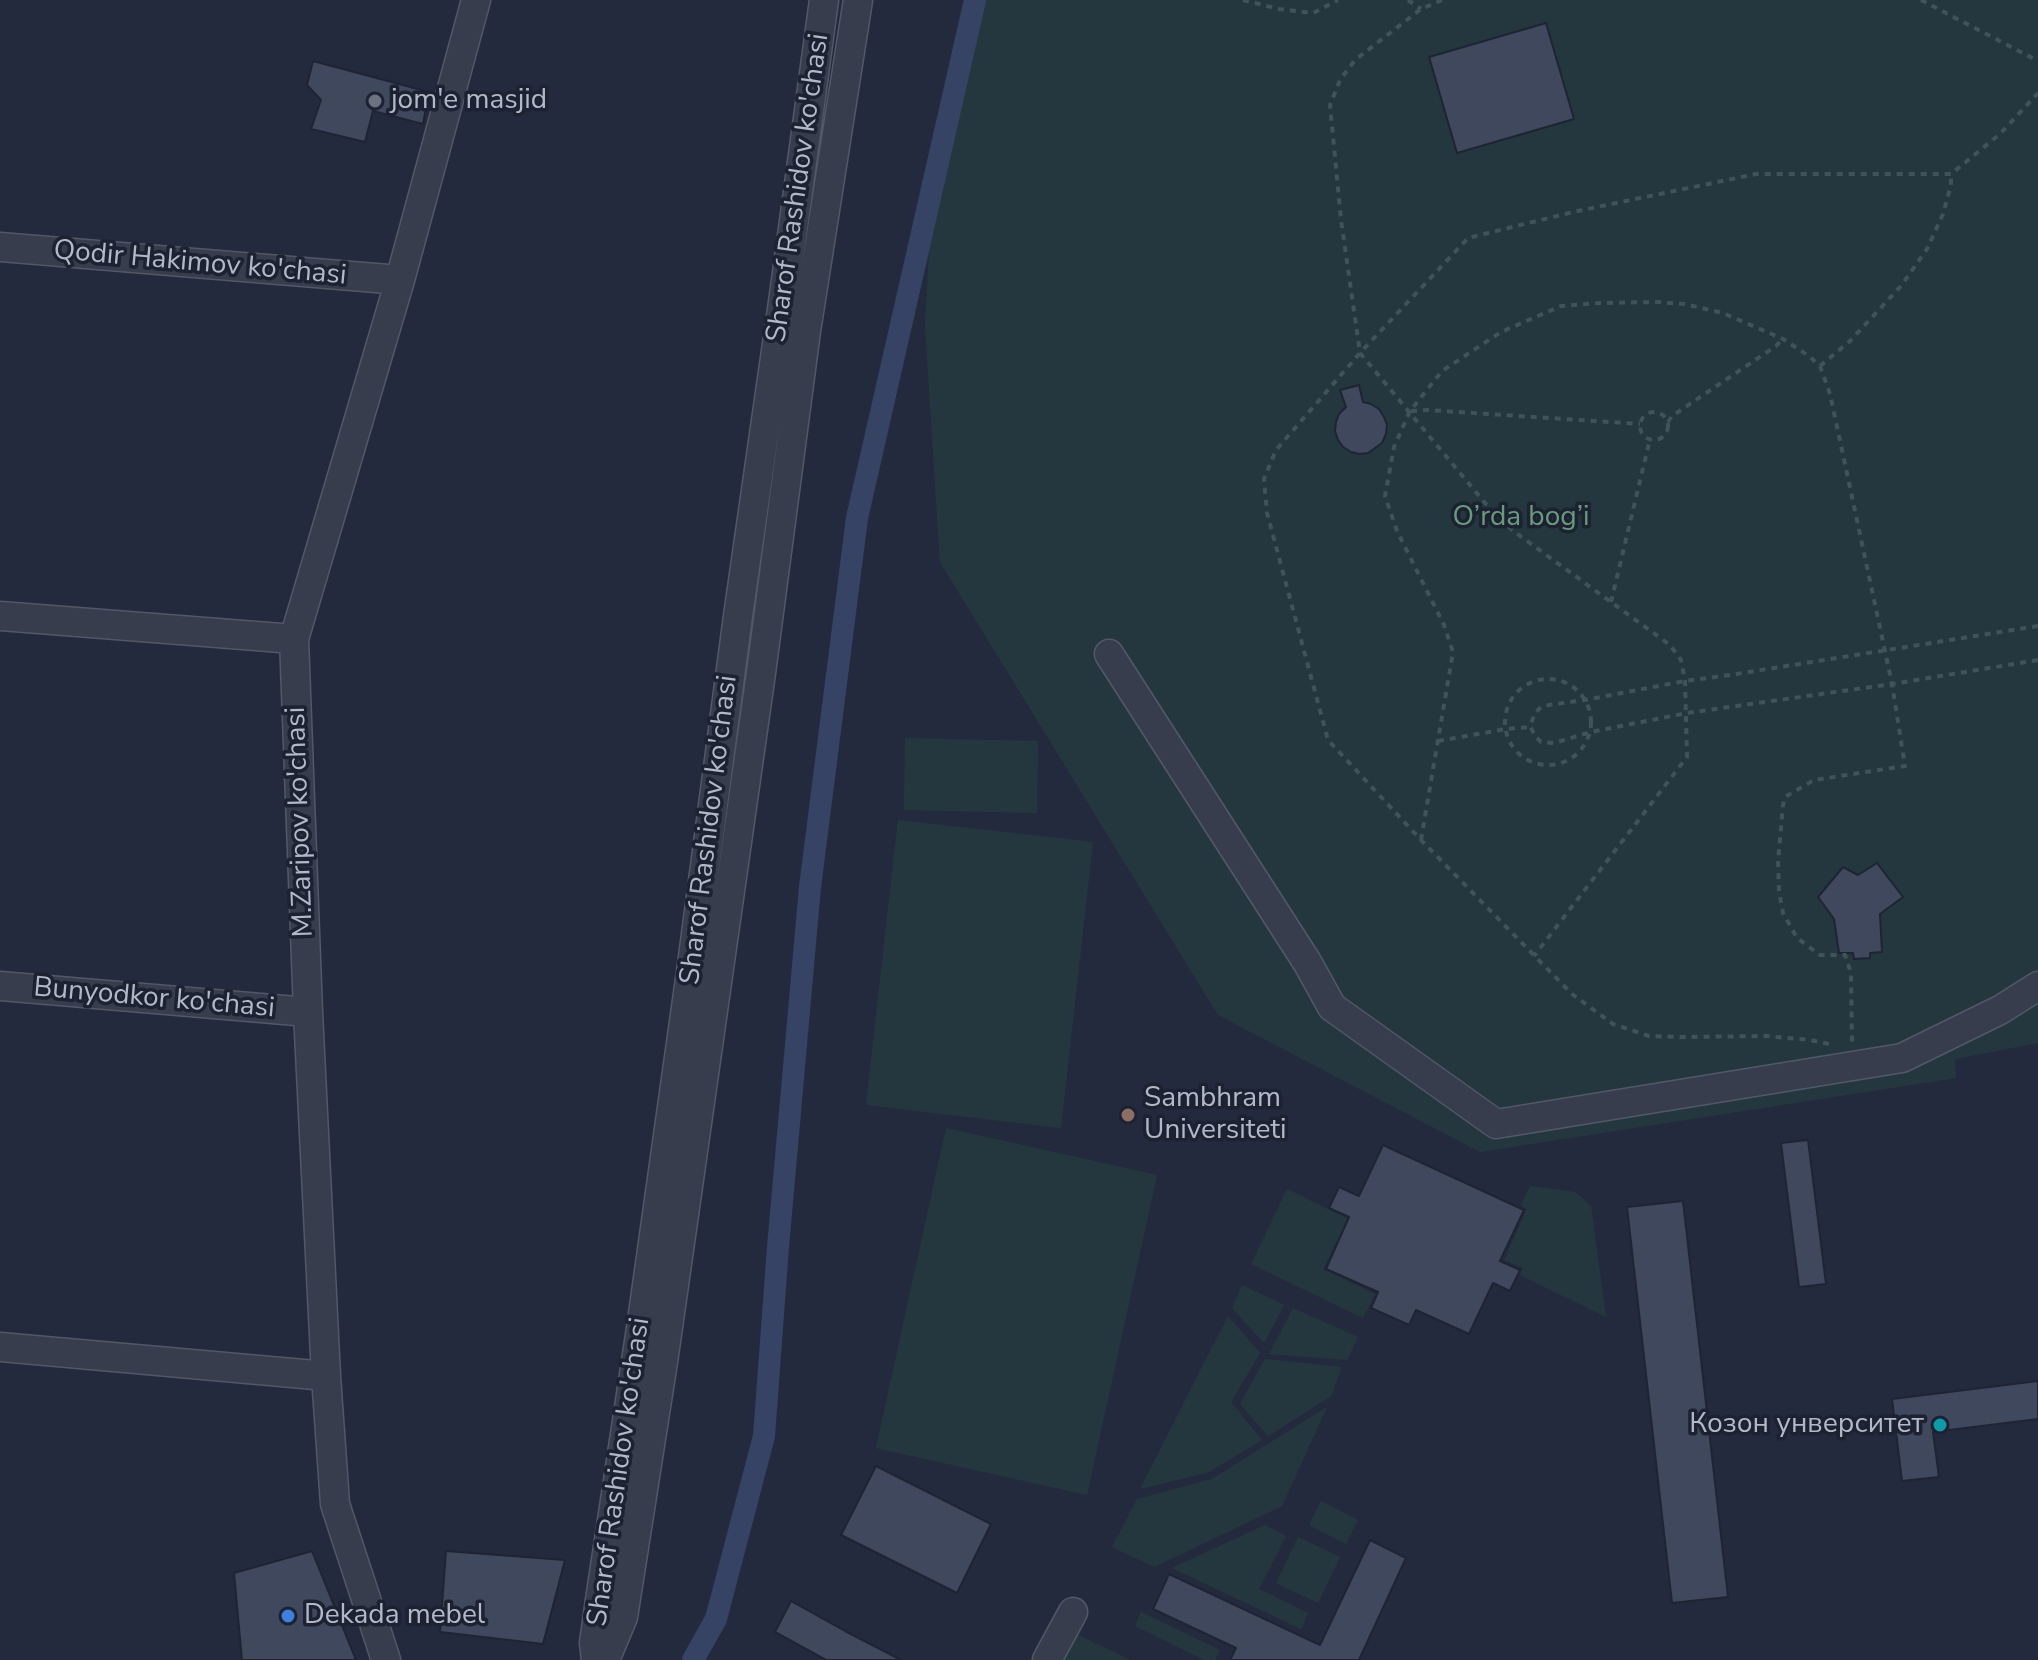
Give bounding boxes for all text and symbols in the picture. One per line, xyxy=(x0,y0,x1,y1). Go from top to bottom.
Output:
street label: Sharof Rashidov ko'chasi xyxy=(761,31,837,345)
place label: jom'e masjid xyxy=(391,84,547,118)
marker: jom'e masjid xyxy=(366,92,384,110)
street label: Qodir Hakimov ko'chasi xyxy=(52,234,348,294)
park label: O’rda bog’i xyxy=(1452,501,1590,535)
street label: Sharof Rashidov ko'chasi xyxy=(674,673,746,987)
street label: M.Zaripov ko'chasi xyxy=(280,706,322,938)
street label: Bunyodkor ko'chasi xyxy=(32,972,276,1026)
place label: Sambhram Universiteti xyxy=(1144,1082,1287,1148)
marker: Sambhram Universiteti xyxy=(1119,1106,1137,1124)
street label: Sharof Rashidov ko'chasi xyxy=(582,1315,658,1629)
place label: Козон унверситет xyxy=(1689,1408,1924,1442)
marker: Козон унверситет xyxy=(1931,1416,1949,1434)
place label: Dekada mebel xyxy=(304,1599,485,1633)
marker: Dekada mebel xyxy=(279,1607,297,1625)

